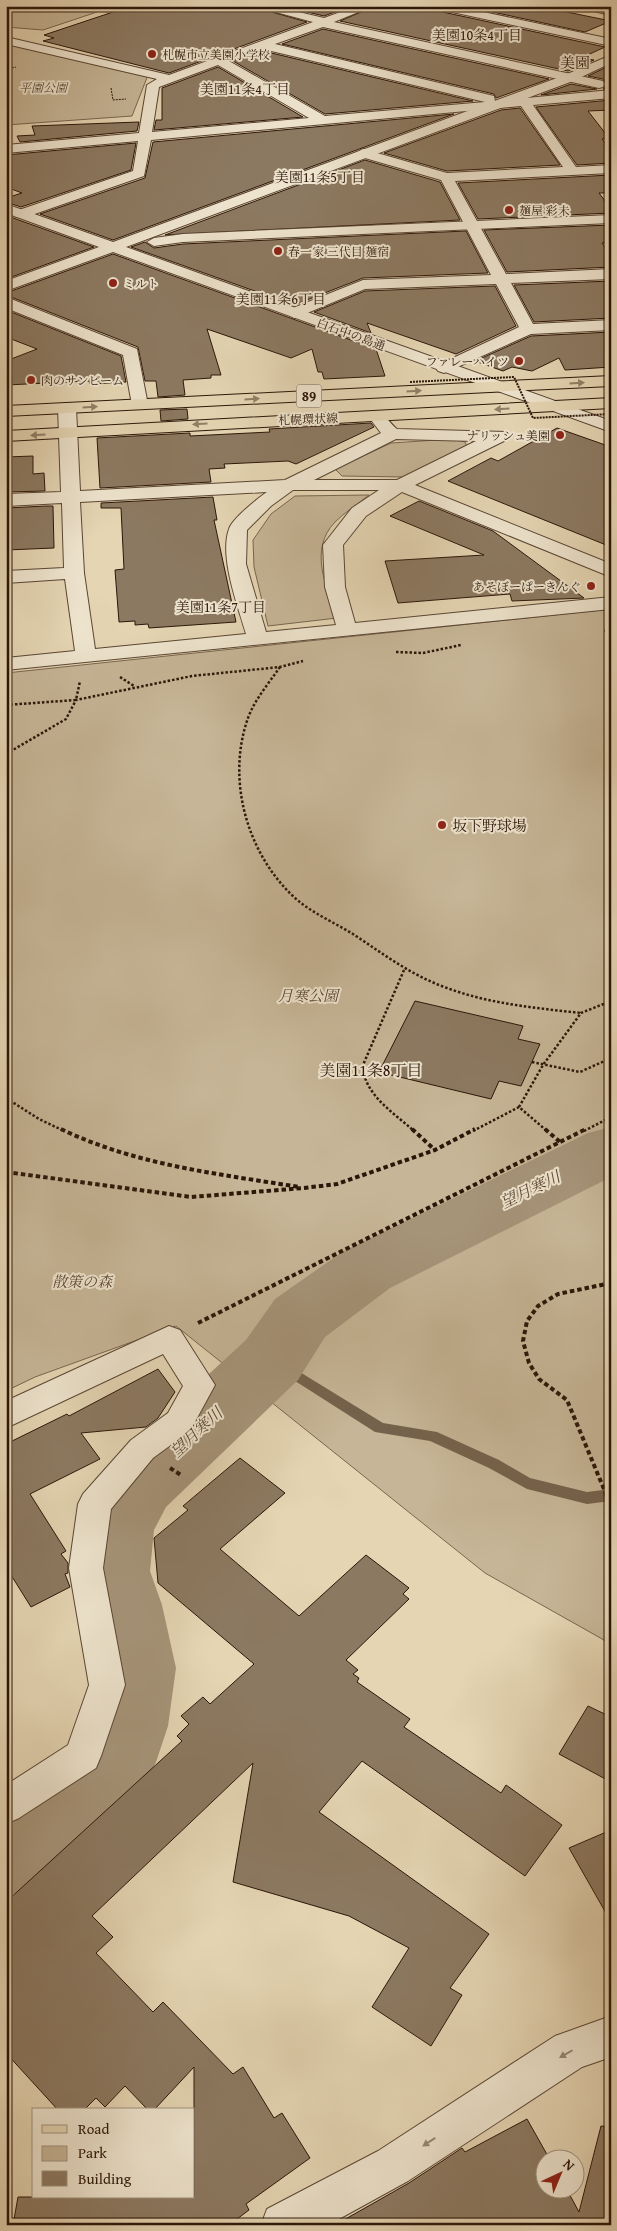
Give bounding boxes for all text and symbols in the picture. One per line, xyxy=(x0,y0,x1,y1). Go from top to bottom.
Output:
district label: 美園10条4丁目 xyxy=(432,25,522,45)
place label: 札幌市立美園小学校 xyxy=(162,46,270,63)
marker: 札幌市立美園小学校 xyxy=(146,48,158,60)
district label: 美園 xyxy=(560,52,590,73)
park label: 平園公園 xyxy=(19,79,69,96)
district label: 美園11条4丁目 xyxy=(200,79,290,99)
district label: 美園11条5丁目 xyxy=(275,167,365,187)
place label: 麺屋 彩未 xyxy=(519,202,570,219)
marker: 麺屋 彩未 xyxy=(503,204,515,216)
place label: 春一家 三代目 麺宿 xyxy=(288,243,389,260)
marker: 春一家 三代目 麺宿 xyxy=(272,245,284,257)
place label: ミルト xyxy=(123,275,159,292)
marker: ミルト xyxy=(107,277,119,289)
district label: 美園11条6丁目 xyxy=(236,289,326,309)
street label: 白石中の島通 xyxy=(314,314,388,354)
place label: ファレーハイツ xyxy=(426,353,509,370)
marker: ファレーハイツ xyxy=(513,355,525,367)
place label: 肉のサンビーム xyxy=(41,372,124,389)
marker: 肉のサンビーム xyxy=(25,374,37,386)
one-way arrow xyxy=(569,378,585,386)
road number: 89 xyxy=(296,384,322,408)
one-way arrow xyxy=(407,386,423,394)
one-way arrow xyxy=(244,395,260,403)
one-way arrow xyxy=(82,403,98,411)
one-way arrow xyxy=(494,406,510,414)
street label: 札幌環状線 xyxy=(278,409,338,429)
one-way arrow xyxy=(191,420,207,428)
place label: ナリッシュ美園 xyxy=(467,427,550,444)
marker: ナリッシュ美園 xyxy=(554,429,566,441)
one-way arrow xyxy=(29,431,45,439)
place label: あそぼーぱーきんぐ xyxy=(473,578,581,595)
marker: あそぼーぱーきんぐ xyxy=(585,580,597,592)
district label: 美園11条7丁目 xyxy=(176,597,266,617)
place label: 坂下野球場 xyxy=(452,815,527,836)
marker: 坂下野球場 xyxy=(436,819,448,831)
park label: 月寒公園 xyxy=(278,985,341,1006)
district label: 美園11条8丁目 xyxy=(319,1058,423,1082)
water label: 望月寒川 xyxy=(496,1163,566,1214)
park label: 散策の森 xyxy=(52,1271,114,1292)
water label: 望月寒川 xyxy=(164,1400,229,1463)
one-way arrow xyxy=(558,2050,573,2058)
legend xyxy=(32,2108,195,2198)
text: Road xyxy=(78,2118,109,2139)
one-way arrow xyxy=(423,2137,436,2147)
text: Park xyxy=(78,2142,107,2163)
north arrow xyxy=(534,2148,584,2198)
text: N xyxy=(559,2154,580,2176)
text: Building xyxy=(78,2168,132,2189)

